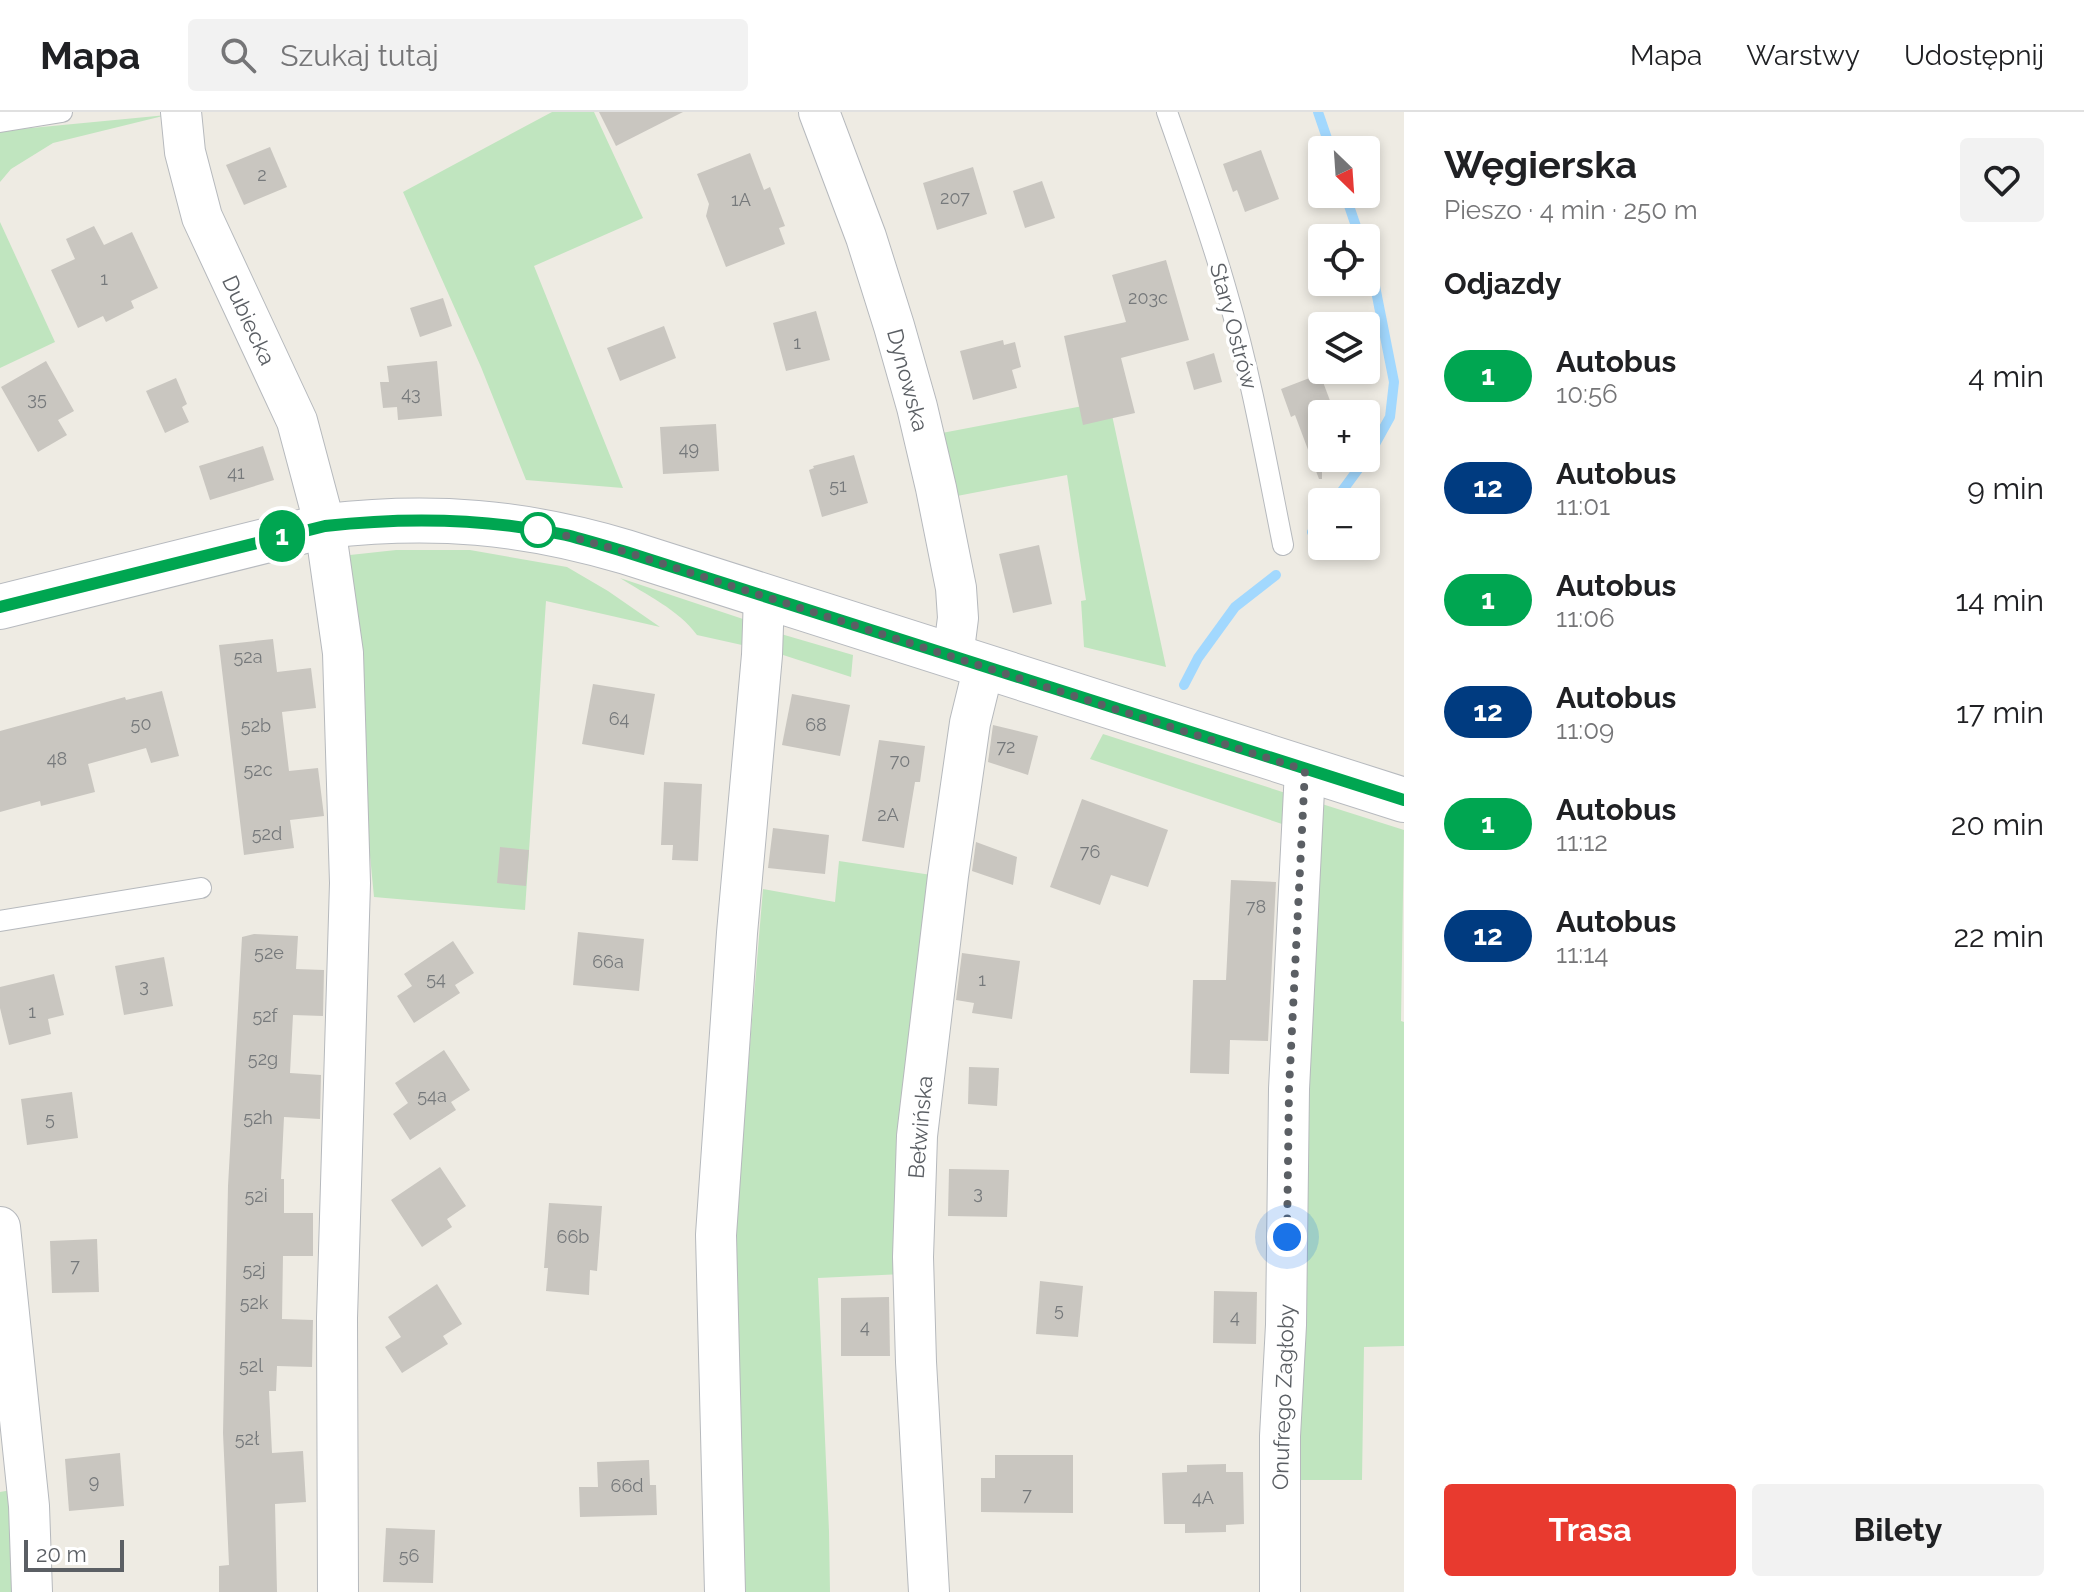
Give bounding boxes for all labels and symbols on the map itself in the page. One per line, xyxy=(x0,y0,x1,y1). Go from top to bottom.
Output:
north arrow xyxy=(1308,136,1380,208)
house number: 2 xyxy=(257,164,267,185)
house number: 207 xyxy=(940,187,970,208)
house number: 1A xyxy=(731,189,751,210)
street label: Stary Ostrów xyxy=(1205,260,1263,392)
house number: 1 xyxy=(100,268,108,289)
street label: Dubiecka xyxy=(217,271,281,369)
house number: 203c xyxy=(1128,287,1168,308)
street label: Dynowska xyxy=(882,326,934,434)
house number: 1 xyxy=(793,332,801,353)
house number: 43 xyxy=(401,383,421,404)
house number: 35 xyxy=(27,388,47,409)
house number: 49 xyxy=(679,438,699,459)
house number: 41 xyxy=(227,462,245,483)
house number: 51 xyxy=(829,475,847,496)
line badge: 1 xyxy=(256,510,308,562)
unlabelled marker xyxy=(521,513,555,547)
house number: 52a xyxy=(234,646,263,667)
house number: 64 xyxy=(609,708,630,729)
house number: 50 xyxy=(131,713,151,734)
house number: 68 xyxy=(805,714,827,735)
house number: 52b xyxy=(241,715,271,736)
house number: 72 xyxy=(996,736,1016,757)
house number: 48 xyxy=(47,748,67,769)
house number: 70 xyxy=(890,750,910,771)
house number: 52c xyxy=(243,759,273,780)
house number: 2A xyxy=(877,804,899,825)
house number: 52d xyxy=(252,823,282,844)
house number: 76 xyxy=(1080,841,1100,862)
house number: 78 xyxy=(1246,896,1266,917)
house number: 52e xyxy=(254,942,284,963)
house number: 66a xyxy=(592,951,624,972)
house number: 54 xyxy=(426,968,446,989)
house number: 1 xyxy=(978,969,986,990)
house number: 3 xyxy=(139,975,149,996)
house number: 1 xyxy=(28,1001,36,1022)
house number: 52f xyxy=(252,1005,279,1026)
house number: 52g xyxy=(248,1048,278,1069)
street label: Bełwińska xyxy=(903,1074,937,1180)
house number: 54a xyxy=(417,1085,447,1106)
house number: 52h xyxy=(243,1107,273,1128)
house number: 5 xyxy=(45,1108,55,1129)
house number: 3 xyxy=(973,1182,983,1203)
house number: 52i xyxy=(244,1185,268,1206)
your location xyxy=(1267,1217,1307,1257)
house number: 66b xyxy=(557,1226,589,1247)
house number: 7 xyxy=(70,1255,80,1276)
house number: 52j xyxy=(242,1259,266,1280)
house number: 52k xyxy=(240,1292,269,1313)
house number: 5 xyxy=(1054,1299,1064,1320)
street label: Onufrego Zagłoby xyxy=(1267,1303,1299,1491)
house number: 4 xyxy=(1230,1306,1240,1327)
house number: 4 xyxy=(860,1316,870,1337)
house number: 52l xyxy=(239,1355,263,1376)
house number: 52ł xyxy=(235,1428,260,1449)
house number: 9 xyxy=(89,1471,99,1492)
house number: 66d xyxy=(611,1475,643,1496)
house number: 7 xyxy=(1022,1484,1032,1505)
house number: 4A xyxy=(1192,1487,1214,1508)
scale bar xyxy=(24,1536,124,1572)
house number: 56 xyxy=(399,1545,419,1566)

